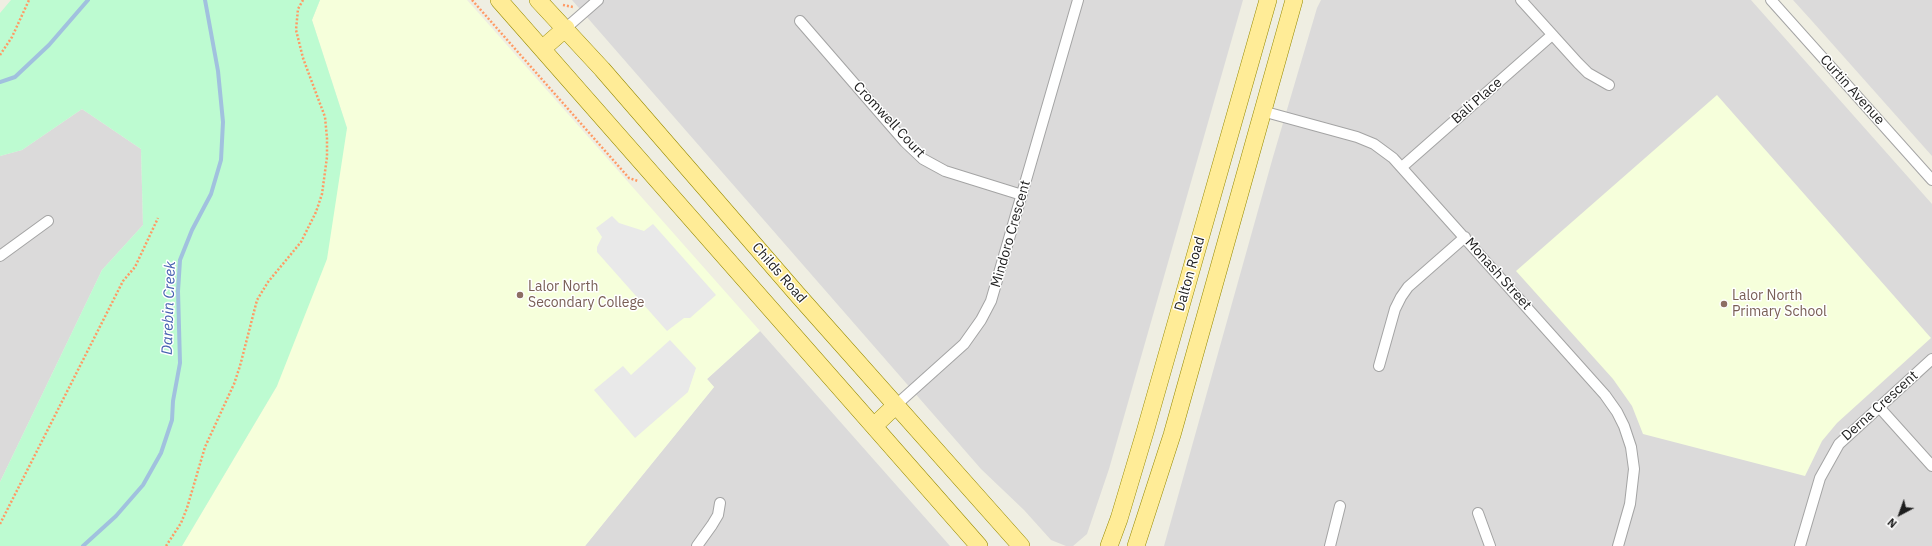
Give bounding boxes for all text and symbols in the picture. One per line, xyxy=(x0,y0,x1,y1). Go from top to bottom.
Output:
street label: Curtin Avenue xyxy=(1816,52,1888,128)
street label: Bali Place xyxy=(1448,74,1506,128)
street label: Cromwell Court xyxy=(850,79,928,161)
street label: Mindoro Crescent xyxy=(988,178,1034,290)
street label: Dalton Road xyxy=(1171,235,1209,313)
street label: Monash Street xyxy=(1461,235,1535,313)
street label: Childs Road xyxy=(748,239,810,307)
water label: Darebin Creek xyxy=(158,261,180,355)
place label: Lalor North Secondary College xyxy=(528,279,644,312)
place label: Lalor North Primary School xyxy=(1732,288,1827,320)
marker: Lalor North Secondary College xyxy=(515,290,525,300)
marker: Lalor North Primary School xyxy=(1719,299,1729,309)
street label: Derna Crescent xyxy=(1838,367,1922,445)
north arrow xyxy=(1880,494,1920,534)
text: N xyxy=(1885,515,1900,531)

